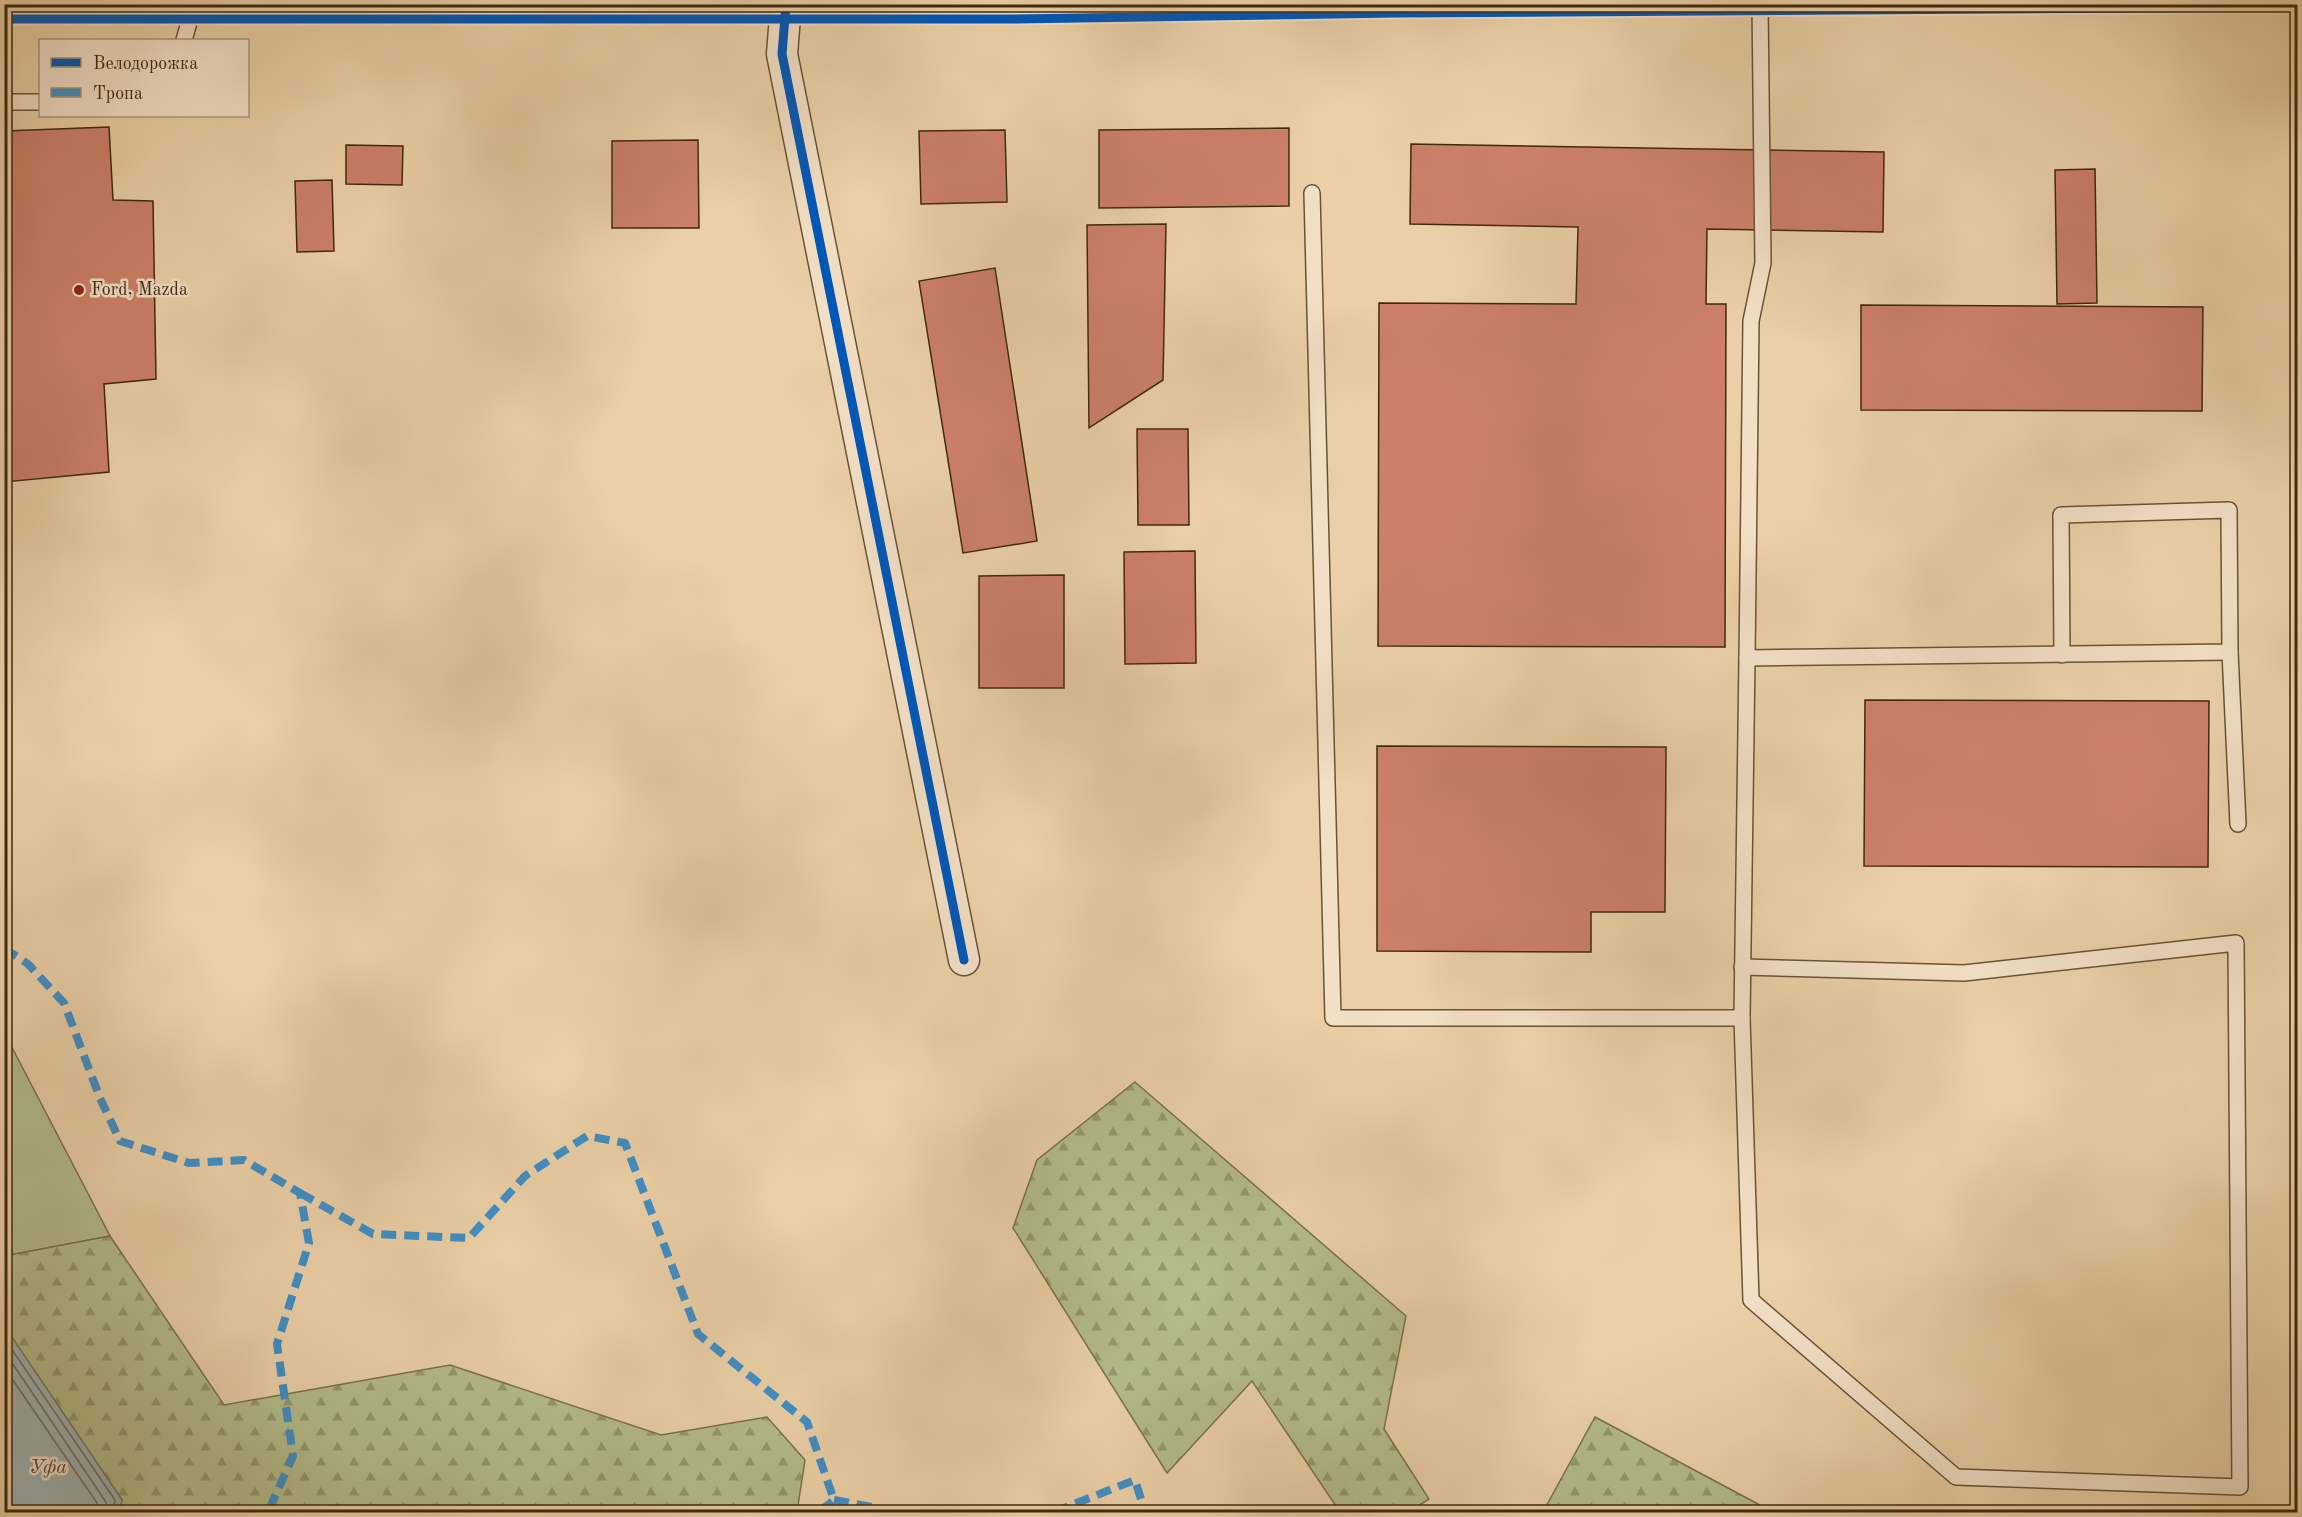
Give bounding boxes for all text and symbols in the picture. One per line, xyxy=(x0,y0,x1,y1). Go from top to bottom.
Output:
legend xyxy=(39,39,249,117)
text: Велодорожка xyxy=(93,55,198,73)
text: Тропа xyxy=(93,85,143,103)
place label: Ford, Mazda xyxy=(91,281,188,299)
marker: Ford, Mazda xyxy=(72,283,86,297)
water label: Уфа xyxy=(29,1458,67,1478)

